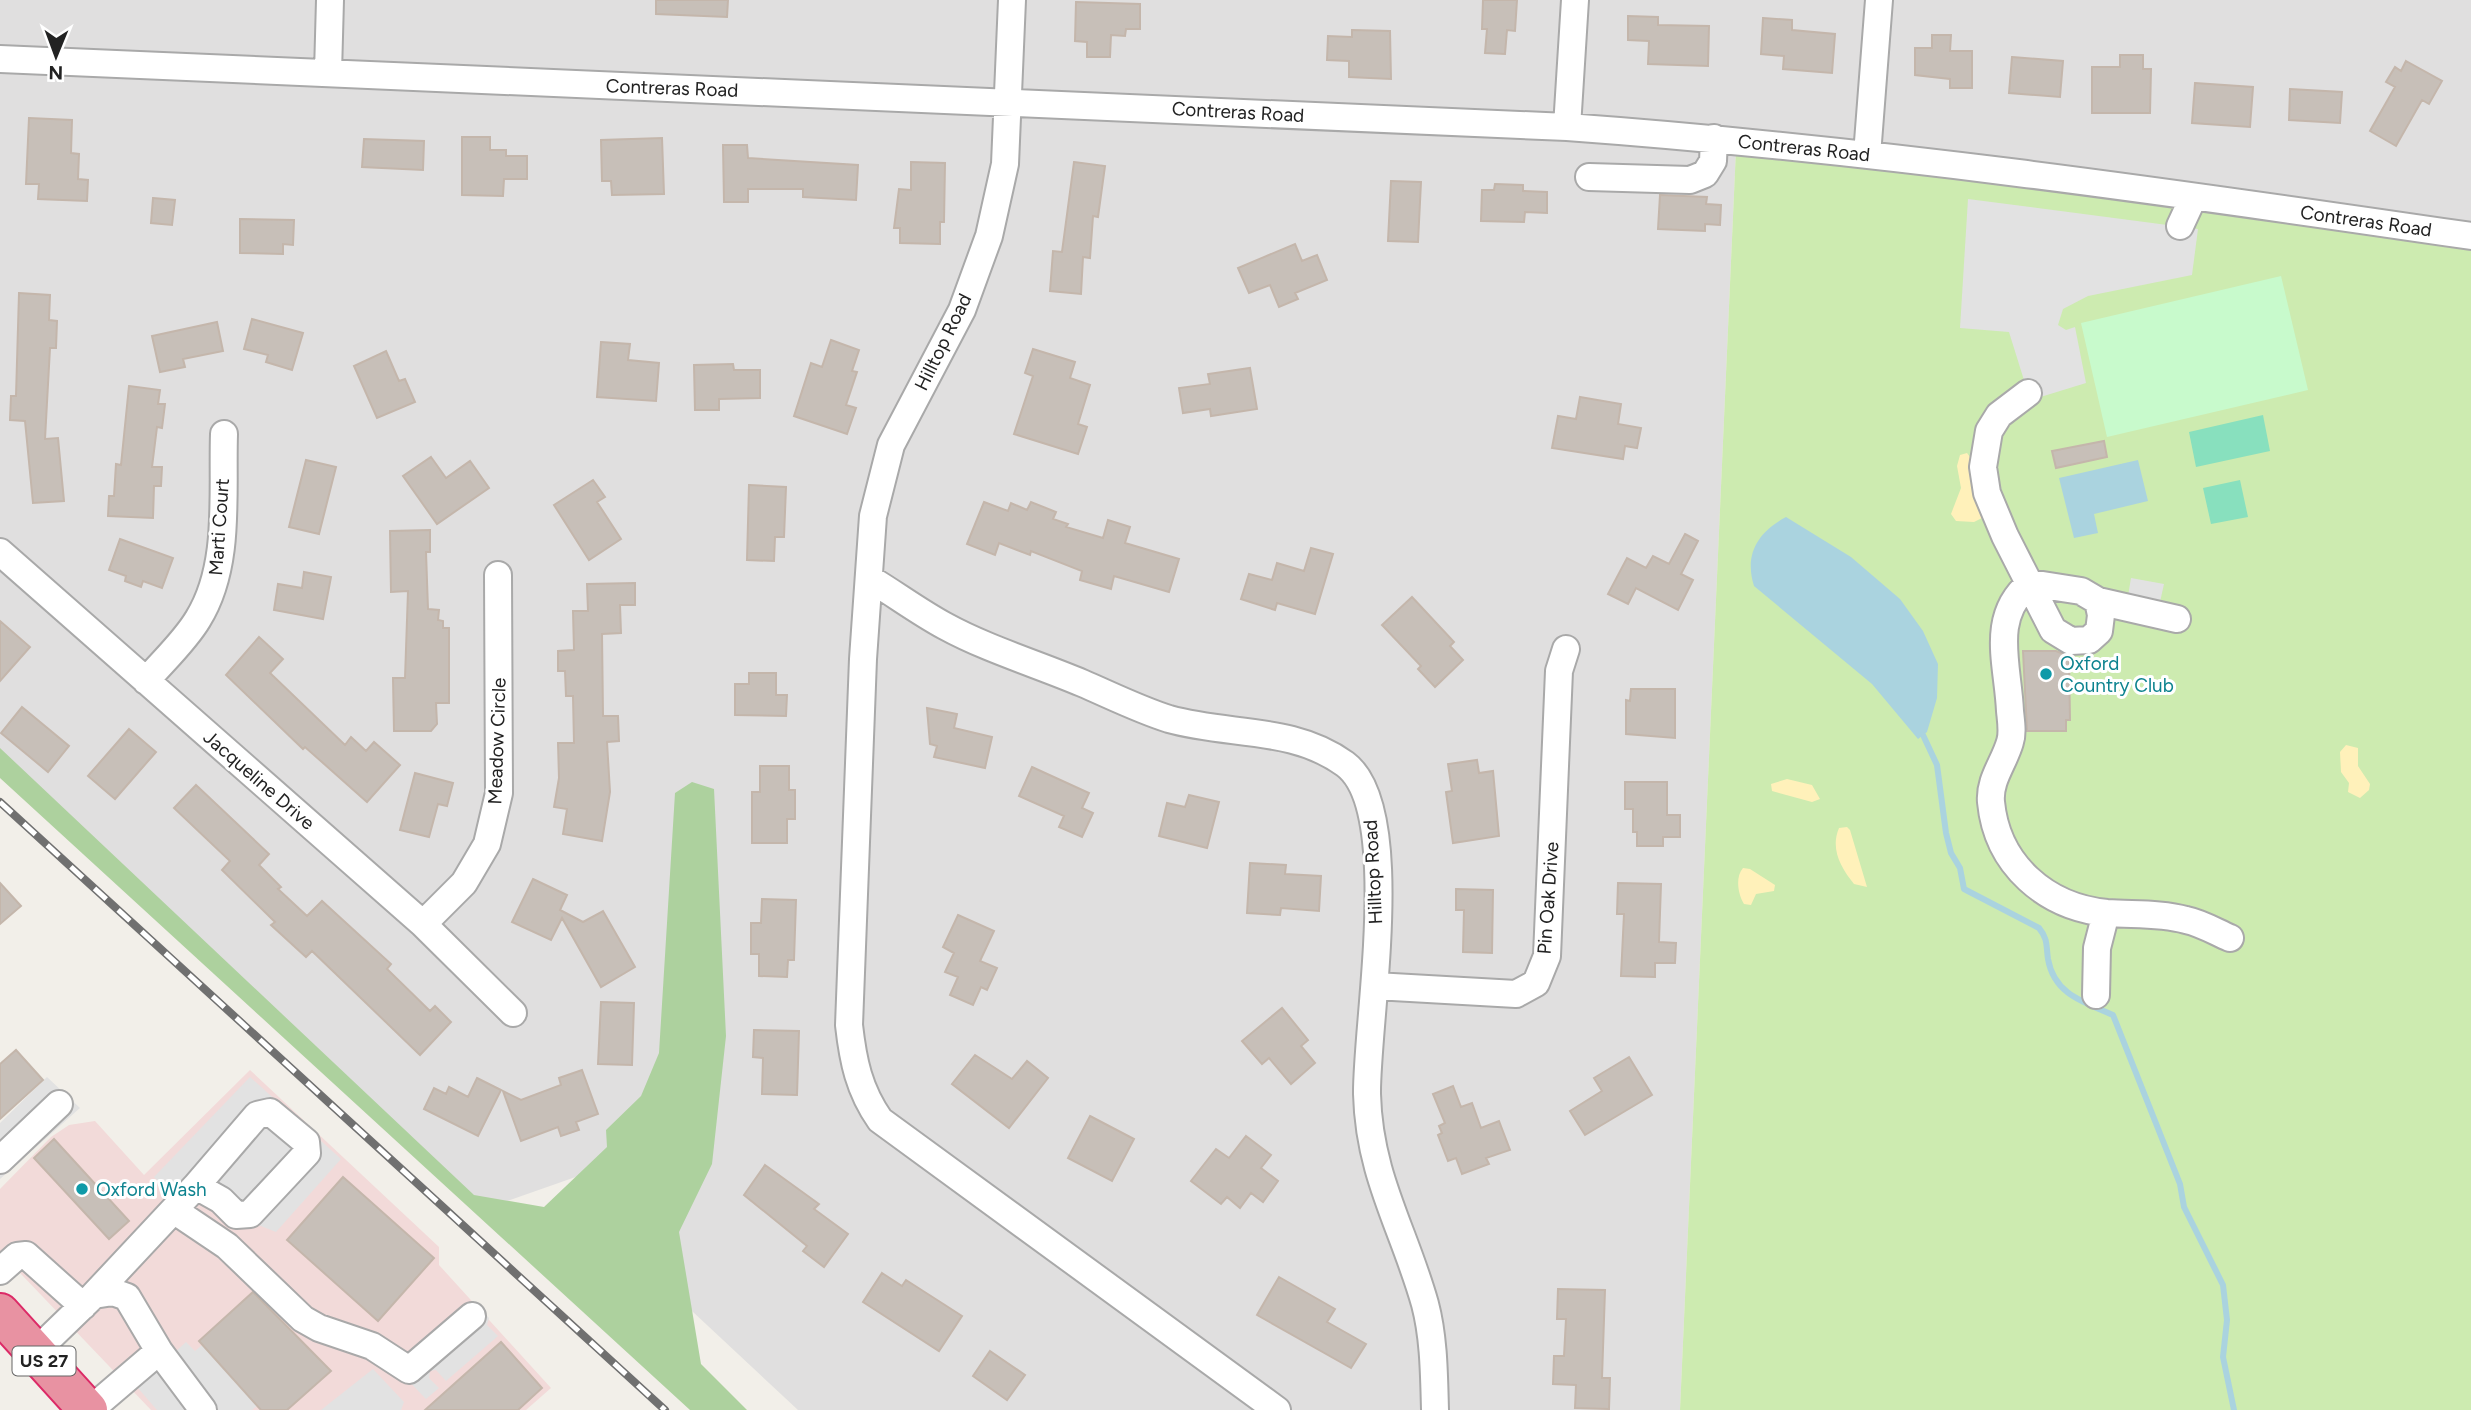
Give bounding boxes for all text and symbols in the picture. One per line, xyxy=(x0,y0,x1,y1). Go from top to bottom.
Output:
north arrow xyxy=(21,21,91,91)
text: N xyxy=(48,61,63,84)
street label: Contreras Road xyxy=(605,74,739,102)
street label: Contreras Road xyxy=(1171,97,1305,127)
street label: Contreras Road xyxy=(1737,130,1871,166)
street label: Contreras Road xyxy=(2299,200,2433,242)
street label: Hilltop Road xyxy=(910,290,976,394)
street label: Marti Court xyxy=(204,478,234,576)
place label: Oxford Country Club xyxy=(2060,652,2174,697)
marker: Oxford Country Club xyxy=(2038,666,2054,682)
street label: Meadow Circle xyxy=(483,677,511,805)
street label: Jacqueline Drive xyxy=(199,725,319,835)
street label: Hilltop Road xyxy=(1359,819,1387,925)
street label: Pin Oak Drive xyxy=(1533,841,1563,955)
place label: Oxford Wash xyxy=(96,1178,207,1201)
marker: Oxford Wash xyxy=(74,1181,90,1197)
road number: US 27 xyxy=(12,1346,76,1376)

